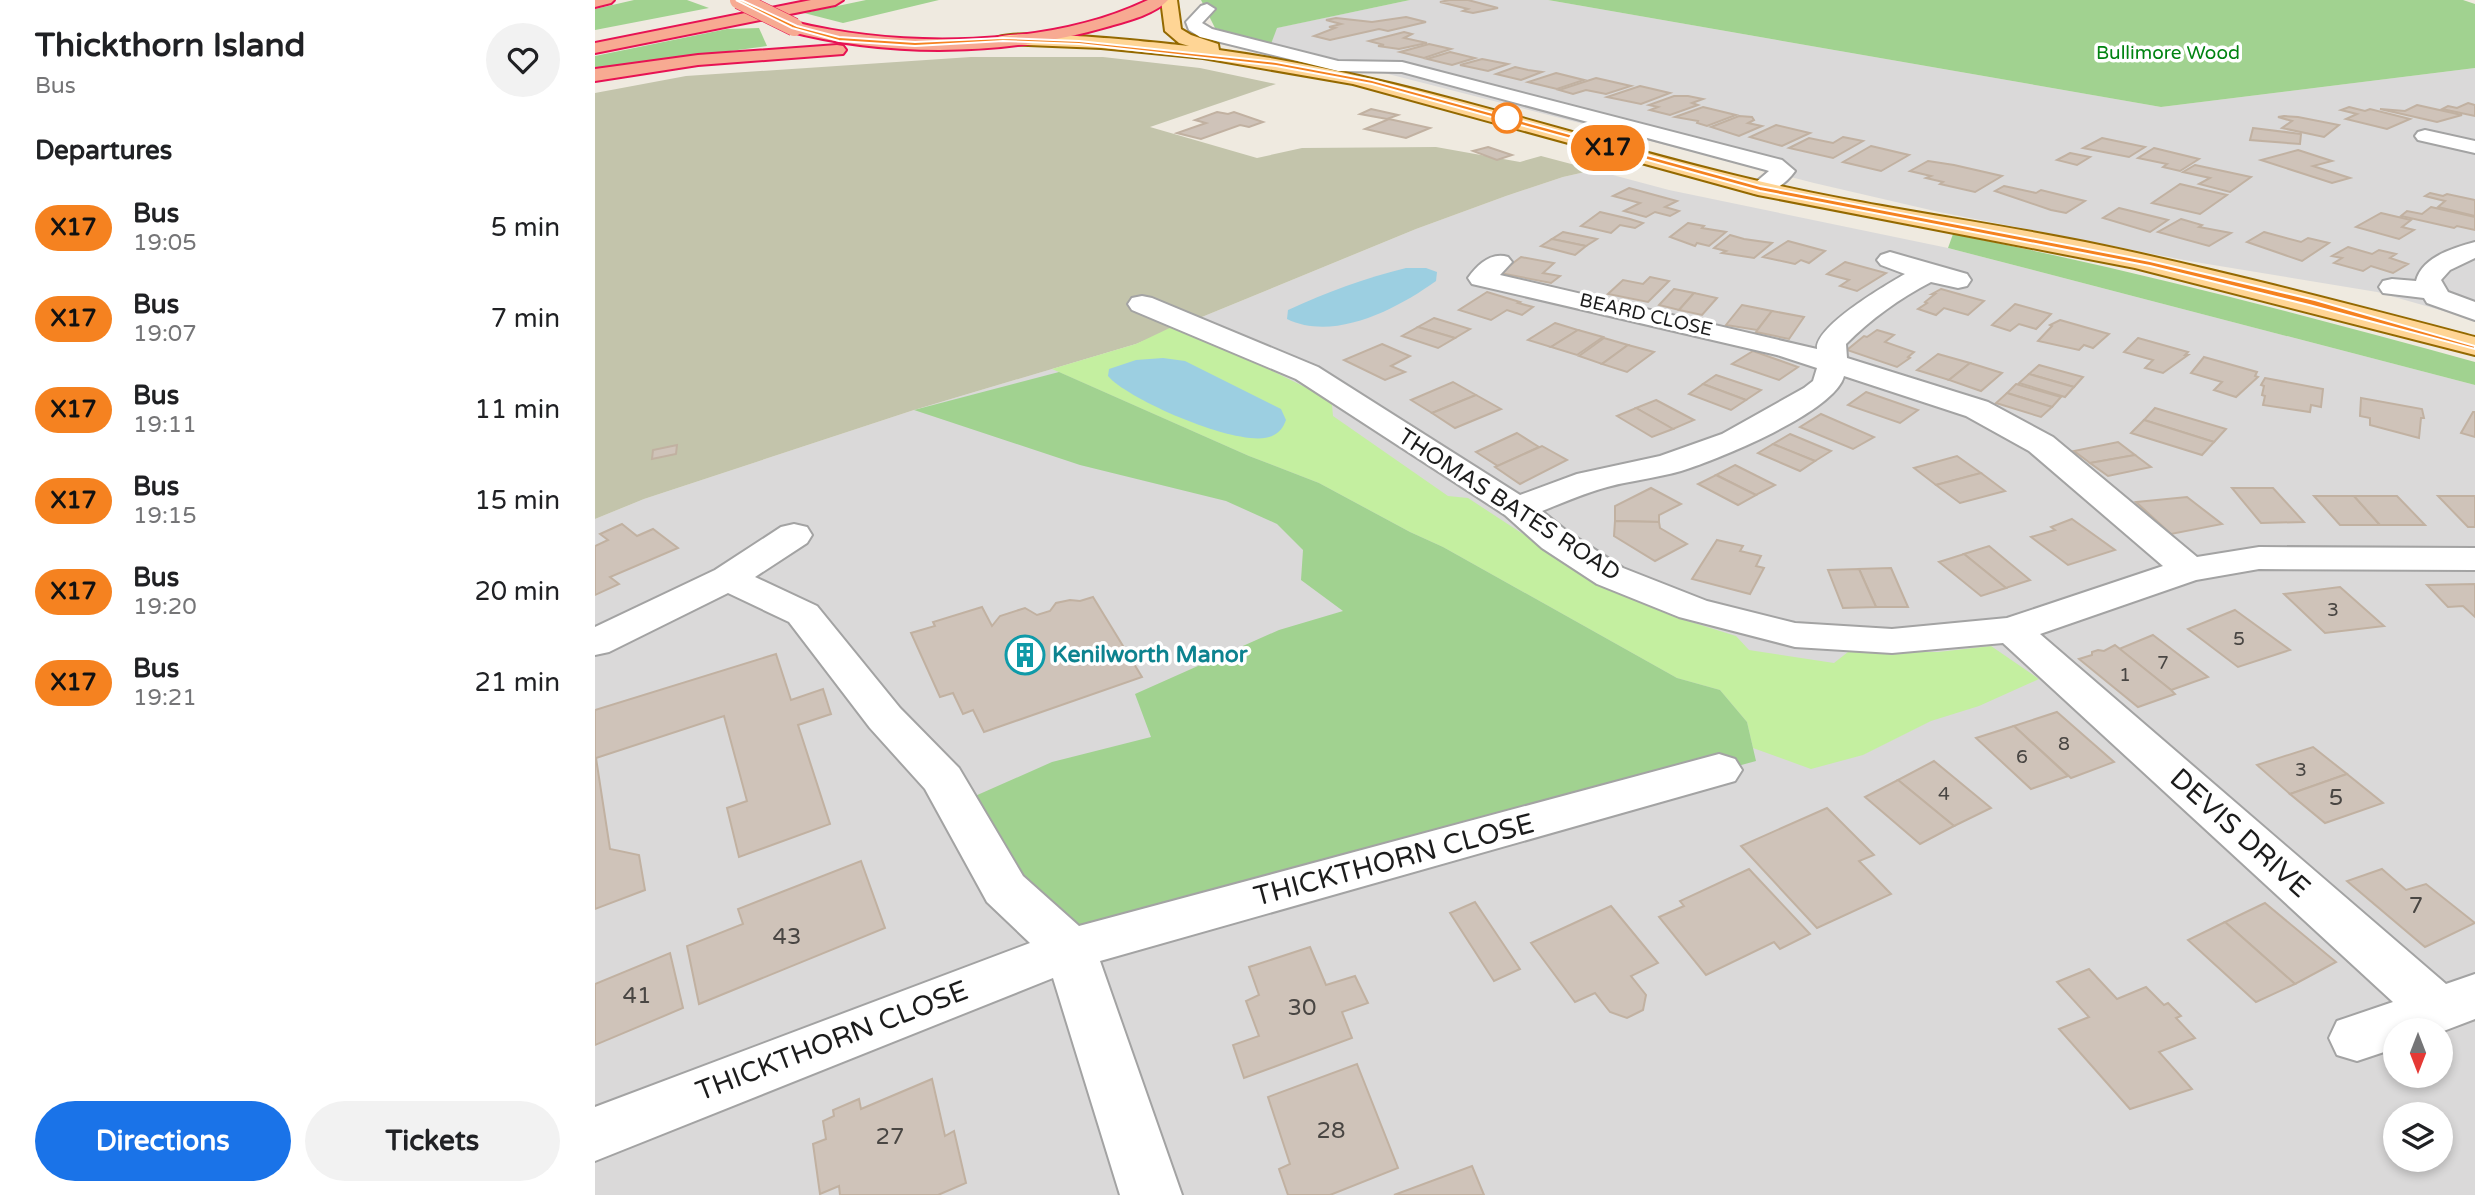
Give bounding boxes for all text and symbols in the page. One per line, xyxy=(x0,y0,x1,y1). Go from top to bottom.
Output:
button: heart xyxy=(486,23,560,97)
text: Thickthorn Island xyxy=(35,26,305,65)
park label: Bullimore Wood xyxy=(2096,42,2240,64)
text: Bus xyxy=(35,72,76,100)
unlabelled marker xyxy=(1492,103,1522,133)
line badge: X17 xyxy=(1568,125,1648,171)
text: X17 xyxy=(1585,133,1631,162)
text: Departures xyxy=(35,135,172,166)
text: Bus xyxy=(133,198,179,229)
text: 5 min xyxy=(491,212,560,243)
text: X17 xyxy=(50,213,97,242)
text: 19:05 xyxy=(133,229,197,257)
text: Bus xyxy=(133,289,179,320)
street label: BEARD CLOSE xyxy=(1577,289,1715,341)
text: 7 min xyxy=(491,303,560,334)
text: X17 xyxy=(50,304,97,333)
text: 19:07 xyxy=(133,320,197,348)
text: Bus xyxy=(133,380,179,411)
text: 11 min xyxy=(474,394,560,425)
text: X17 xyxy=(50,395,97,424)
text: 19:11 xyxy=(133,411,197,439)
street label: THOMAS BATES ROAD xyxy=(1393,423,1625,587)
text: Bus xyxy=(133,471,179,502)
text: 15 min xyxy=(474,485,560,516)
text: X17 xyxy=(50,486,97,515)
text: 19:15 xyxy=(133,502,197,530)
text: Bus xyxy=(133,562,179,593)
text: 20 min xyxy=(474,576,560,607)
text: X17 xyxy=(50,577,97,606)
text: 19:20 xyxy=(133,593,197,621)
house number: 3 xyxy=(2327,599,2339,621)
house number: 5 xyxy=(2233,628,2245,650)
building icon: Kenilworth Manor xyxy=(1004,634,1046,676)
place label: Kenilworth Manor xyxy=(1052,641,1249,669)
house number: 7 xyxy=(2157,652,2169,674)
text: Bus xyxy=(133,653,179,684)
house number: 1 xyxy=(2119,664,2131,686)
text: 21 min xyxy=(474,667,560,698)
text: X17 xyxy=(50,668,97,697)
text: 19:21 xyxy=(133,684,197,712)
house number: 8 xyxy=(2058,733,2070,755)
house number: 6 xyxy=(2016,746,2028,768)
house number: 3 xyxy=(2295,759,2307,781)
street label: DEVIS DRIVE xyxy=(2163,761,2317,905)
house number: 4 xyxy=(1938,783,1950,805)
house number: 5 xyxy=(2329,784,2343,812)
street label: THICKTHORN CLOSE xyxy=(1250,806,1538,914)
house number: 7 xyxy=(2409,892,2423,920)
house number: 43 xyxy=(773,923,801,951)
street label: THICKTHORN CLOSE xyxy=(691,973,973,1109)
house number: 41 xyxy=(623,982,651,1010)
house number: 30 xyxy=(1288,994,1316,1022)
north arrow xyxy=(2383,1018,2453,1088)
map controls xyxy=(2383,1018,2453,1172)
button: Directions xyxy=(35,1101,291,1181)
button: Tickets xyxy=(305,1101,560,1181)
button: layers xyxy=(2383,1102,2453,1172)
house number: 28 xyxy=(1317,1117,1345,1145)
house number: 27 xyxy=(876,1123,904,1151)

